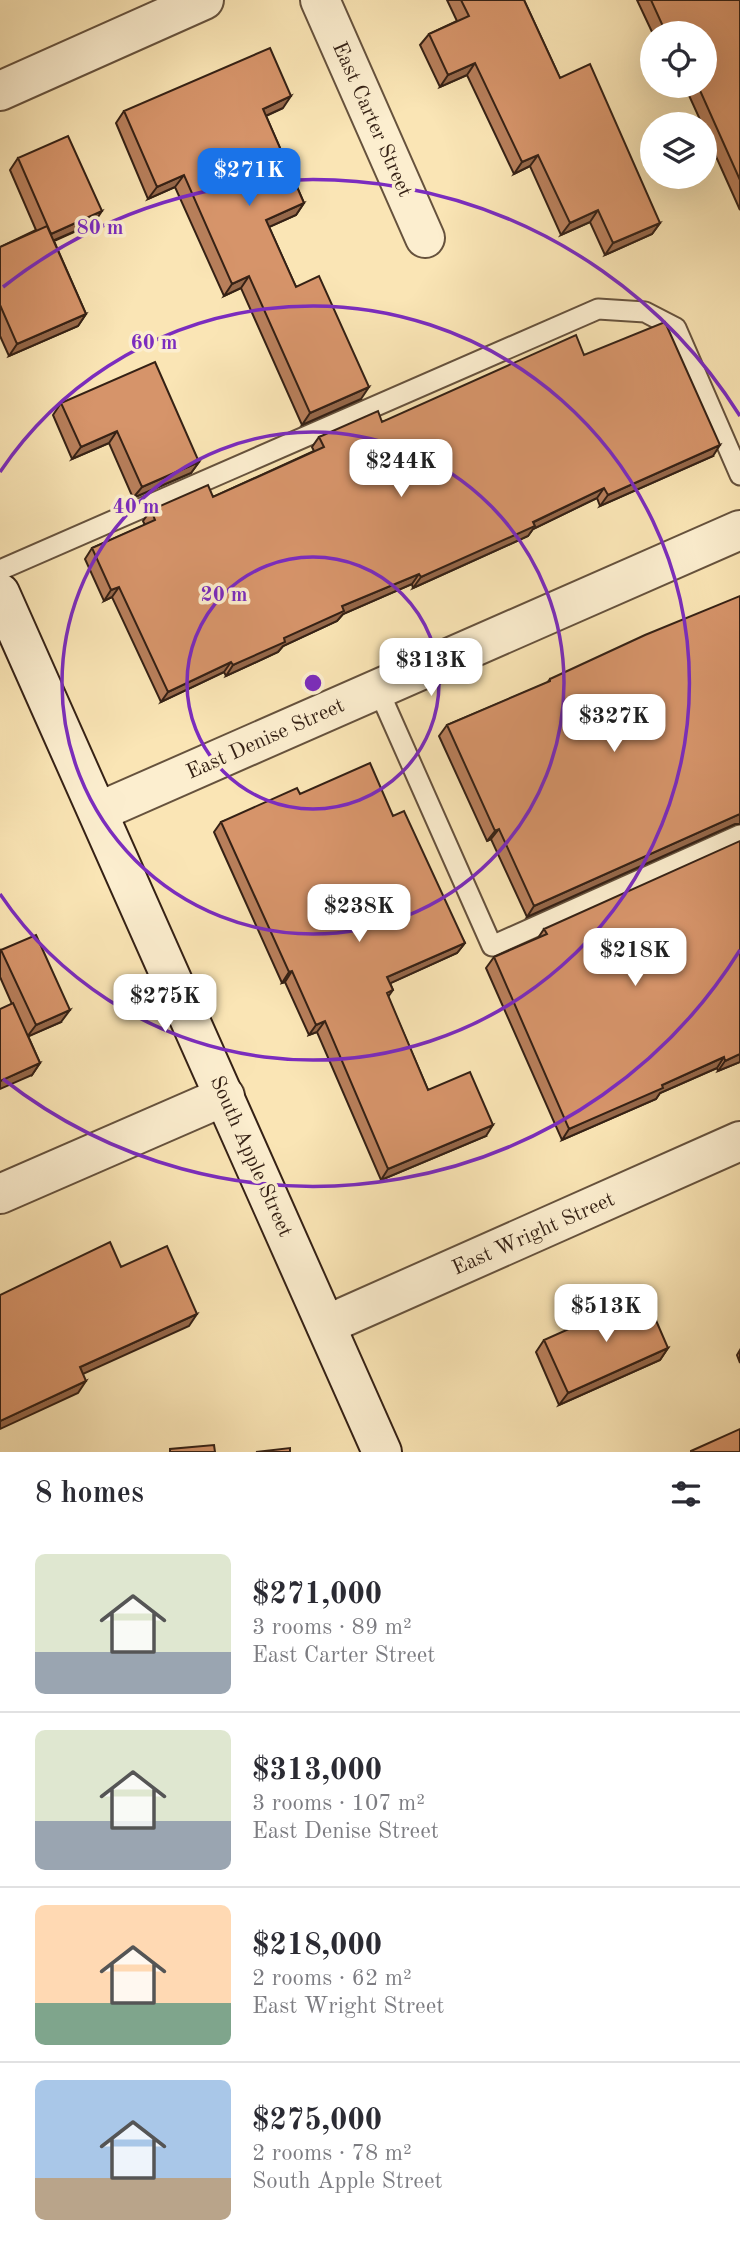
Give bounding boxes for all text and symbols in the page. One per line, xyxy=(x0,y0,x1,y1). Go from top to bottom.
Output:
map controls xyxy=(640,21,717,189)
button: locate xyxy=(640,21,717,98)
street label: East Carter Street xyxy=(328,39,415,200)
button: layers xyxy=(640,112,717,189)
pin: $271K xyxy=(200,148,298,208)
text: $271K xyxy=(213,159,285,182)
text: 80 m xyxy=(76,218,124,239)
text: 60 m xyxy=(130,333,178,354)
pin: $244K xyxy=(352,440,450,499)
text: $244K xyxy=(365,450,437,473)
text: 40 m xyxy=(112,497,160,518)
text: 20 m xyxy=(200,585,248,606)
pin: $313K xyxy=(382,638,480,698)
text: $313K xyxy=(395,649,467,672)
centre of rings xyxy=(301,671,325,695)
pin: $327K xyxy=(565,694,663,754)
street label: East Denise Street xyxy=(183,695,348,784)
text: $327K xyxy=(578,705,650,728)
pin: $238K xyxy=(310,884,408,944)
text: $238K xyxy=(323,895,395,918)
pin: $218K xyxy=(586,928,684,988)
text: $218K xyxy=(599,939,671,962)
pin: $275K xyxy=(116,974,214,1034)
text: $275K xyxy=(129,985,201,1008)
street label: South Apple Street xyxy=(206,1073,296,1240)
street label: East Wright Street xyxy=(449,1189,618,1280)
pin: $513K xyxy=(557,1284,655,1344)
text: $513K xyxy=(570,1295,642,1318)
icon: filters xyxy=(667,1475,705,1513)
text: 8 homes xyxy=(35,1479,144,1509)
text: $271,000 xyxy=(252,1580,382,1610)
icon: home xyxy=(91,1582,175,1666)
text: 3 rooms · 89 m² xyxy=(252,1616,412,1639)
text: East Carter Street xyxy=(252,1644,435,1667)
text: $313,000 xyxy=(252,1756,382,1786)
icon: home xyxy=(91,1758,175,1842)
text: 3 rooms · 107 m² xyxy=(252,1792,425,1815)
text: East Denise Street xyxy=(252,1820,439,1843)
text: $218,000 xyxy=(252,1931,382,1961)
icon: home xyxy=(91,1933,175,2017)
text: 2 rooms · 62 m² xyxy=(252,1967,412,1990)
text: East Wright Street xyxy=(252,1995,444,2018)
text: $275,000 xyxy=(252,2106,382,2136)
icon: home xyxy=(91,2108,175,2192)
text: 2 rooms · 78 m² xyxy=(252,2142,412,2165)
text: South Apple Street xyxy=(252,2170,443,2193)

